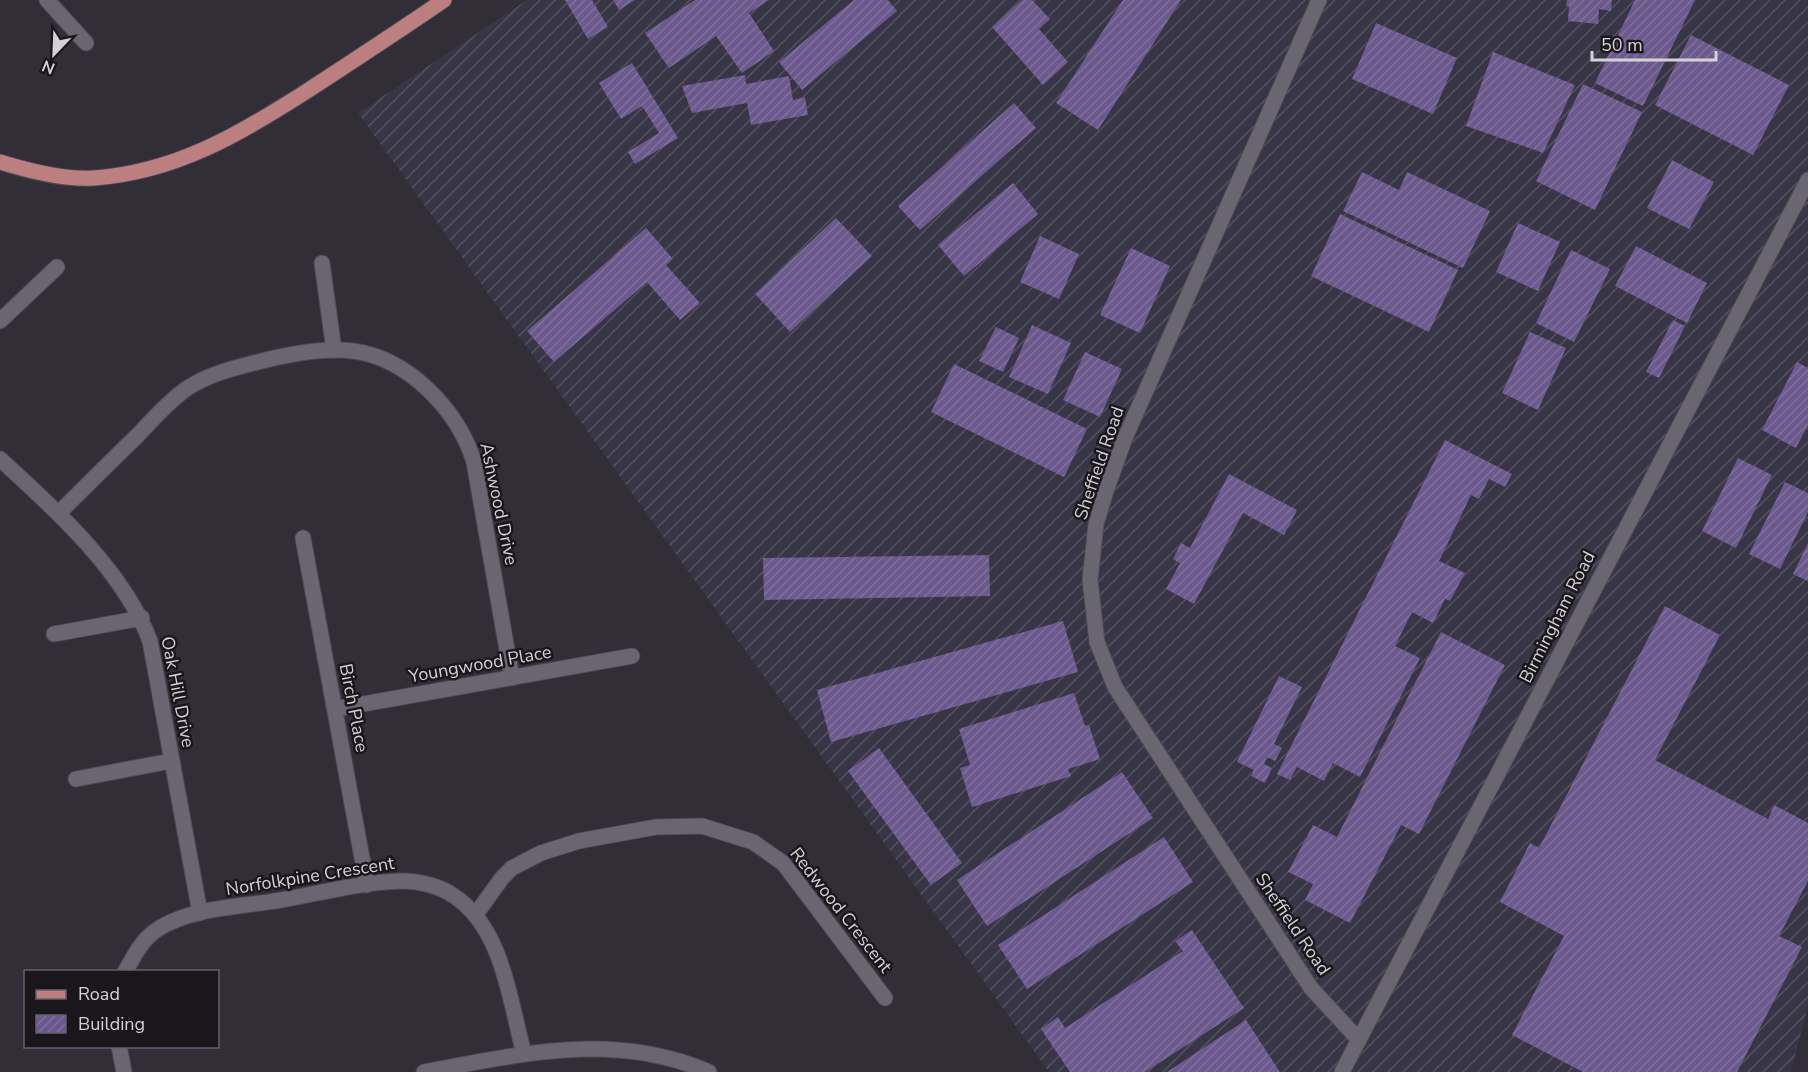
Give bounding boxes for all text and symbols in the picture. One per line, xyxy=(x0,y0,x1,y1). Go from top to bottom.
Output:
north arrow xyxy=(24,24,84,84)
scale bar xyxy=(1592,24,1716,62)
text: 50 m xyxy=(1601,33,1643,57)
text: N xyxy=(39,54,58,79)
street label: Sheffield Road xyxy=(1068,403,1130,523)
street label: Ashwood Drive xyxy=(474,441,524,567)
street label: Birmingham Road xyxy=(1513,547,1601,687)
street label: Oak Hill Drive xyxy=(155,634,201,750)
street label: Youngwood Place xyxy=(406,640,553,689)
street label: Birch Place xyxy=(334,662,374,754)
street label: Redwood Crescent xyxy=(784,842,898,978)
street label: Norfolkpine Crescent xyxy=(224,851,397,901)
street label: Sheffield Road xyxy=(1250,868,1336,980)
legend xyxy=(24,970,219,1048)
text: Road xyxy=(78,982,120,1006)
text: Building xyxy=(78,1012,145,1036)

